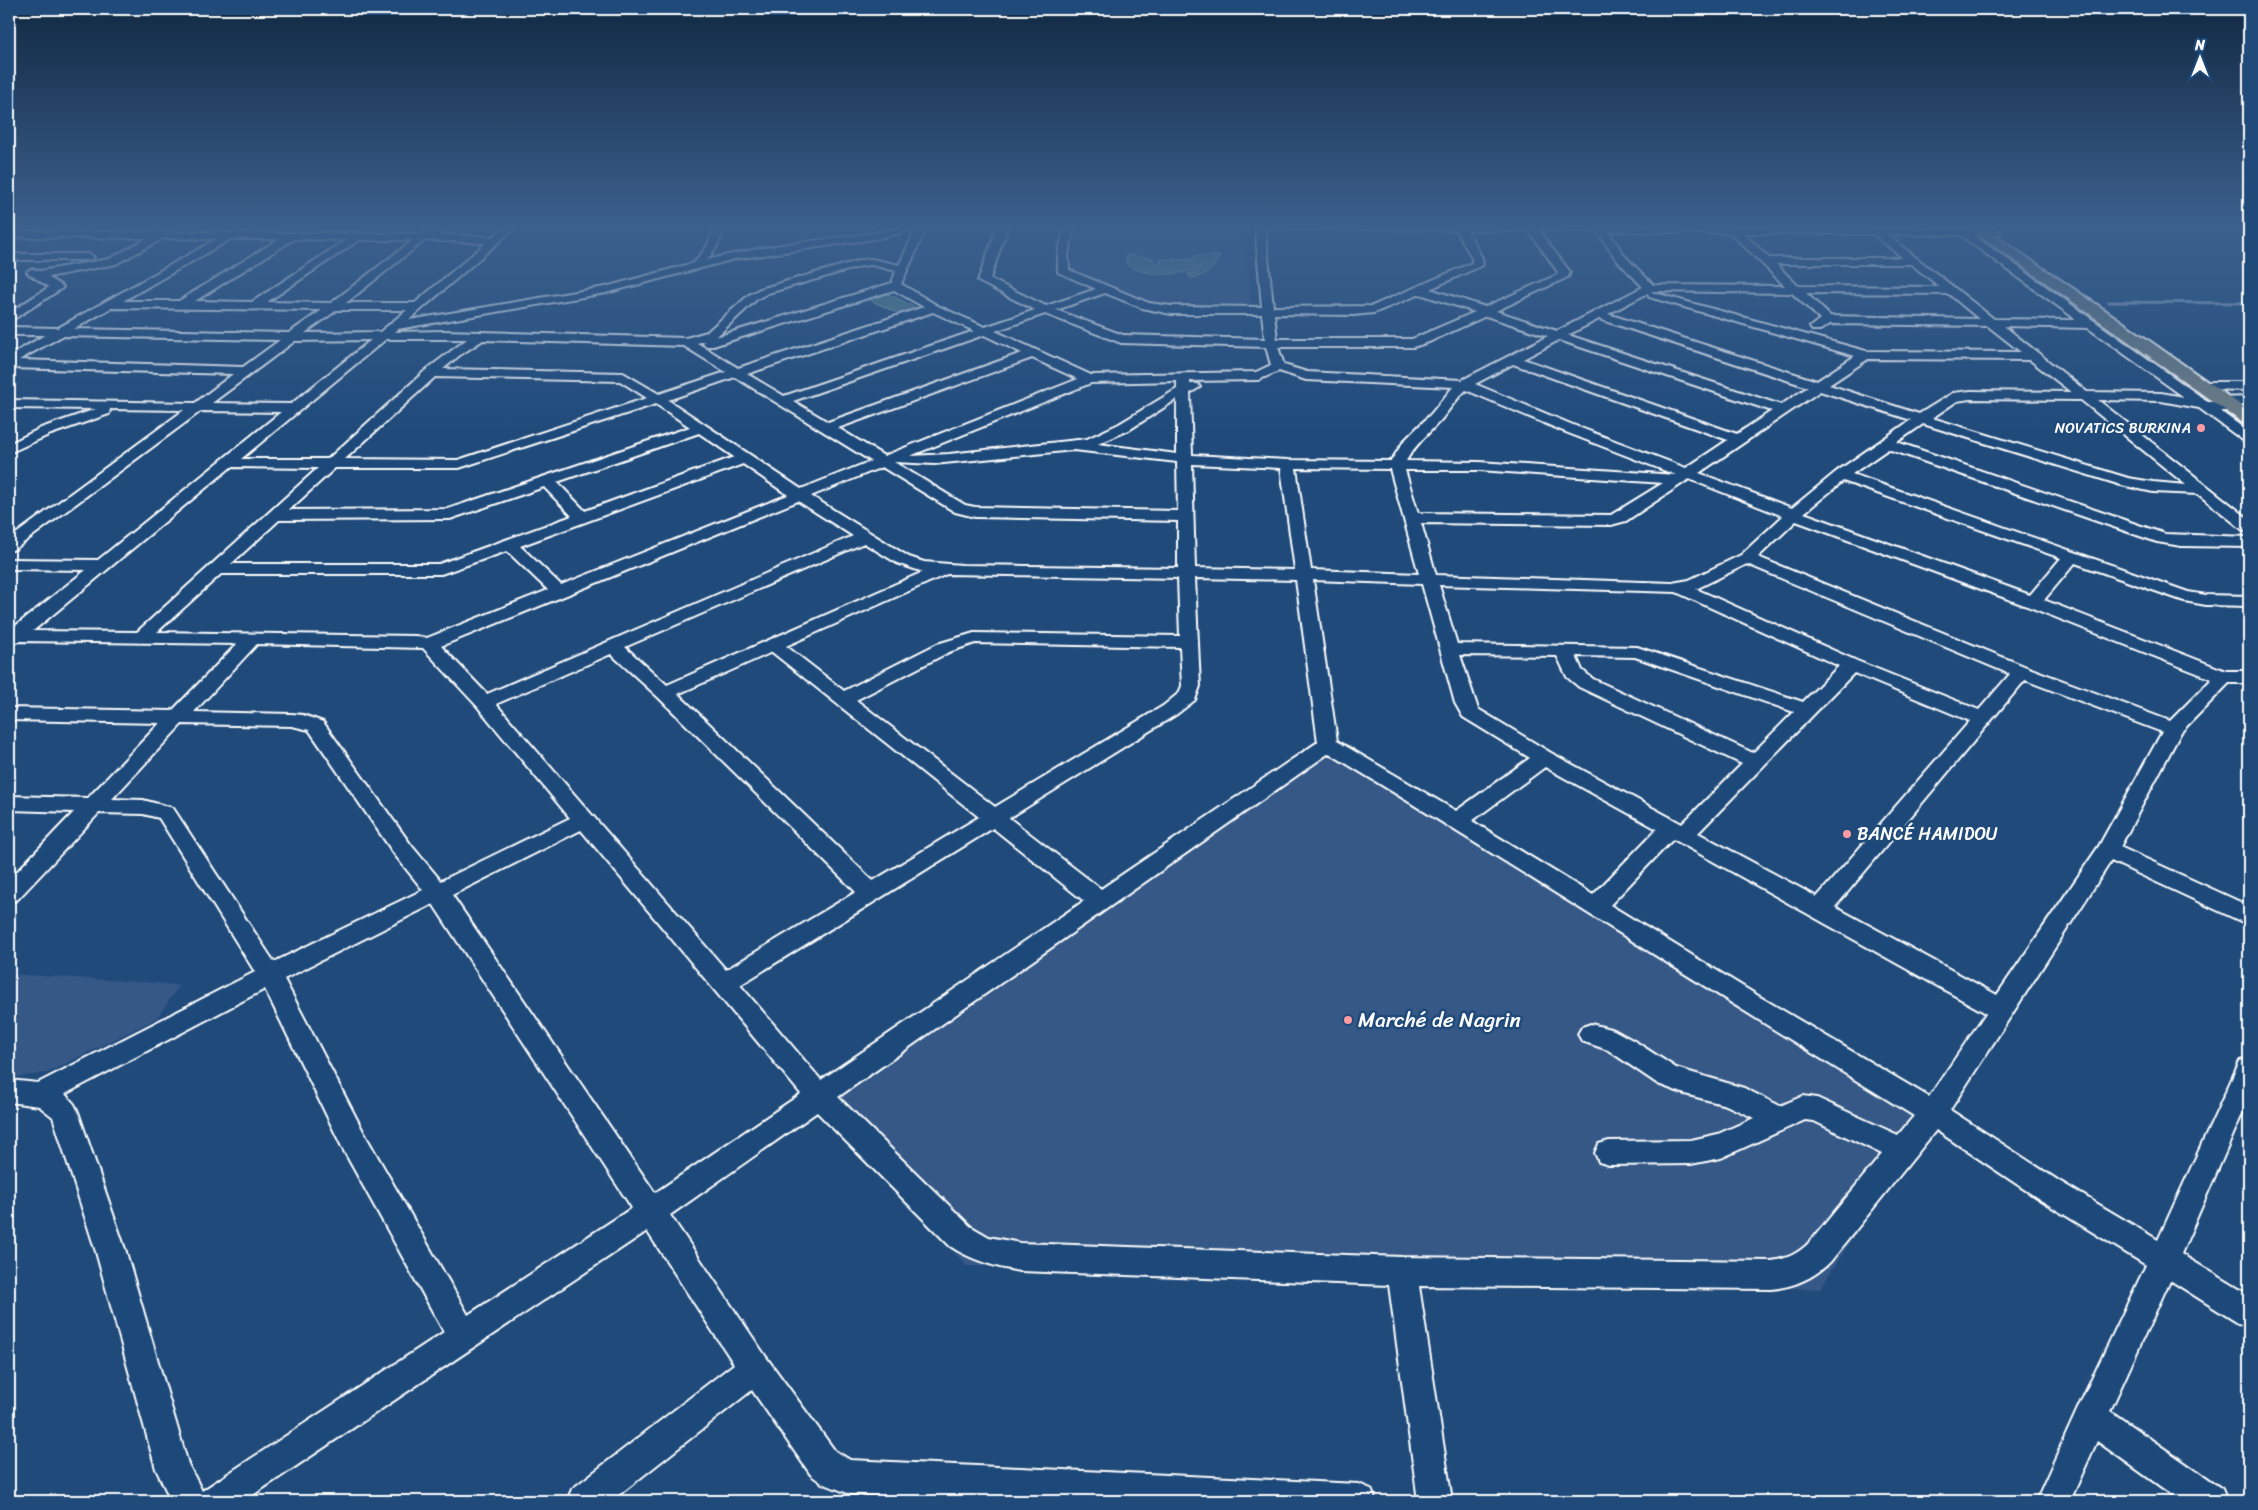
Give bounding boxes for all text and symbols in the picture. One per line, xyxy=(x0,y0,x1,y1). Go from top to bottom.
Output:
north arrow xyxy=(2176,32,2226,82)
text: N xyxy=(2194,33,2205,58)
place label: NOVATICS BURKINA xyxy=(2055,415,2191,441)
marker: NOVATICS BURKINA xyxy=(2195,422,2207,434)
place label: BANCÉ HAMIDOU xyxy=(1857,818,1998,850)
marker: BANCÉ HAMIDOU xyxy=(1841,828,1853,840)
place label: Marché de Nagrin xyxy=(1358,1001,1521,1039)
marker: Marché de Nagrin xyxy=(1342,1014,1354,1026)

